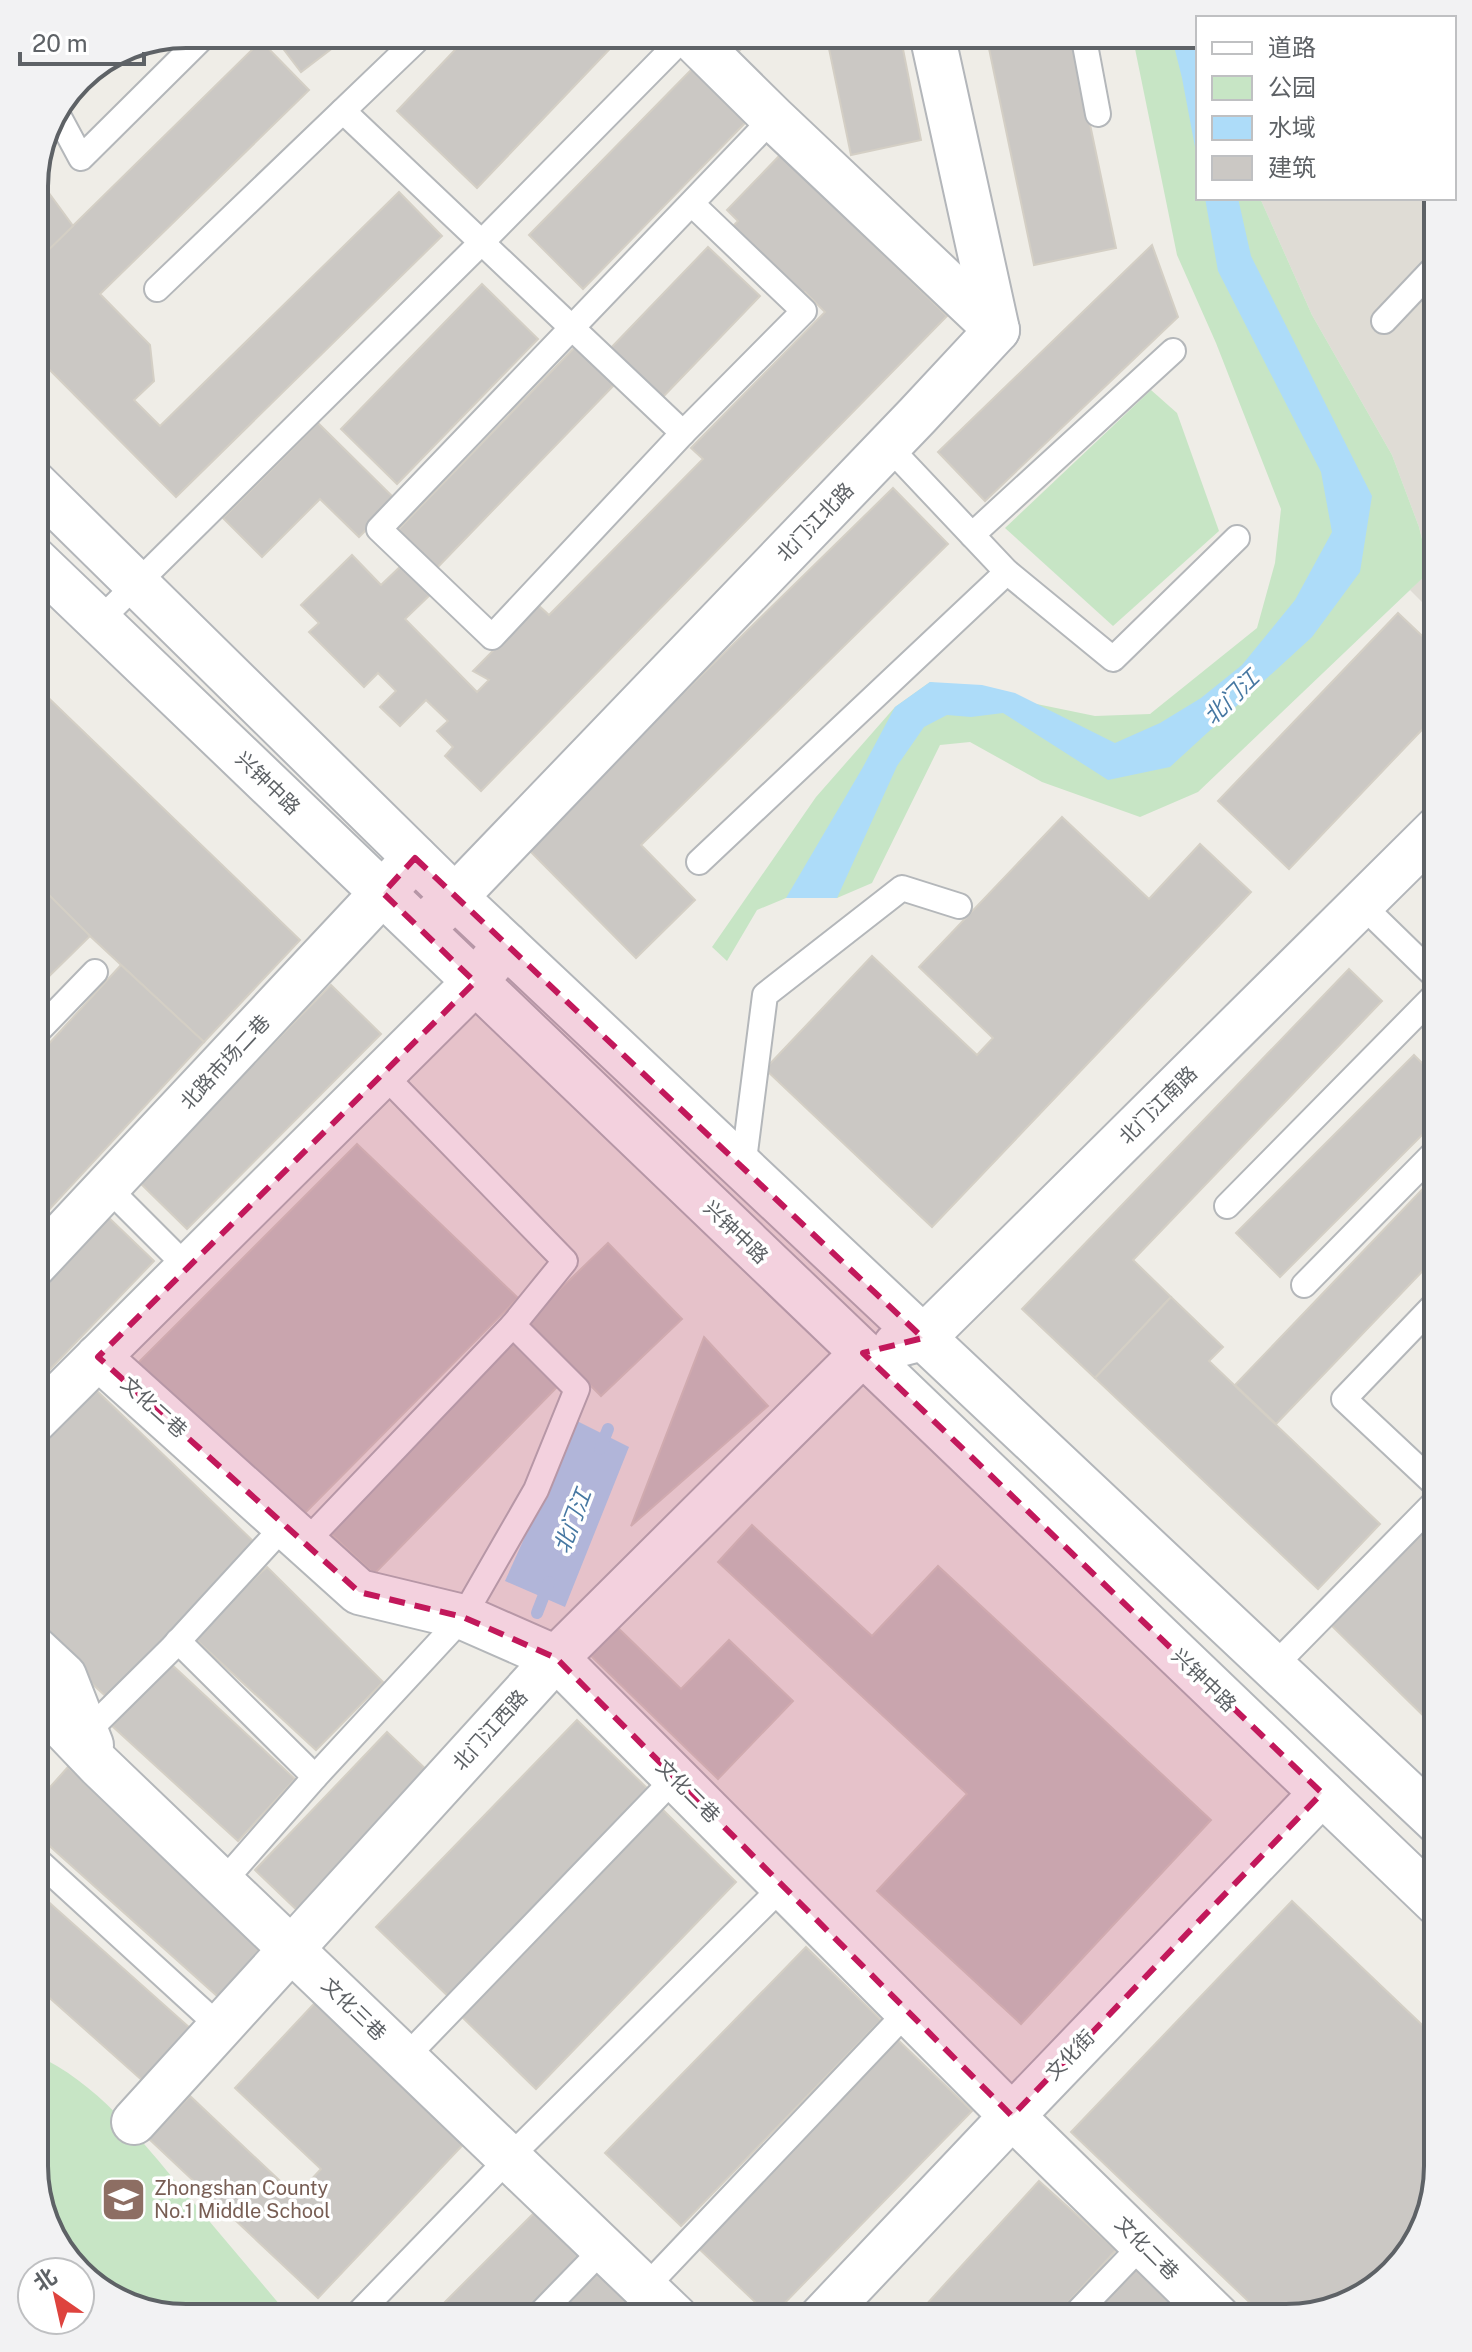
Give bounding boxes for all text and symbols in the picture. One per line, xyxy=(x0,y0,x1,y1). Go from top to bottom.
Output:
scale bar xyxy=(20,16,144,66)
legend xyxy=(1196,16,1456,200)
text: 20 m xyxy=(32,29,88,57)
text: 道路 xyxy=(1268,33,1316,61)
text: 公园 xyxy=(1268,73,1316,101)
text: 水域 xyxy=(1268,113,1316,141)
text: 建筑 xyxy=(1268,153,1316,181)
street label: 北门江北路 xyxy=(772,478,858,566)
water label: 北门江 xyxy=(1198,663,1265,729)
street label: 兴钟中路 xyxy=(231,747,305,819)
street label: 北路市场二巷 xyxy=(175,1010,275,1114)
street label: 北门江南路 xyxy=(1114,1061,1202,1149)
street label: 兴钟中路 xyxy=(699,1196,773,1268)
street label: 文化二巷 xyxy=(116,1371,192,1443)
water label: 北门江 xyxy=(548,1484,597,1556)
street label: 兴钟中路 xyxy=(1167,1644,1241,1716)
street label: 北门江西路 xyxy=(448,1685,532,1775)
street label: 文化二巷 xyxy=(651,1754,725,1828)
street label: 文化三巷 xyxy=(317,1973,391,2045)
street label: 文化街 xyxy=(1041,2025,1099,2085)
school or university icon: Zhongshan County No.1 Middle School xyxy=(99,2176,147,2224)
place label: Zhongshan County No.1 Middle School xyxy=(154,2176,330,2223)
street label: 文化二巷 xyxy=(1110,2211,1184,2285)
north arrow xyxy=(16,2256,96,2336)
text: 北 xyxy=(28,2262,61,2296)

